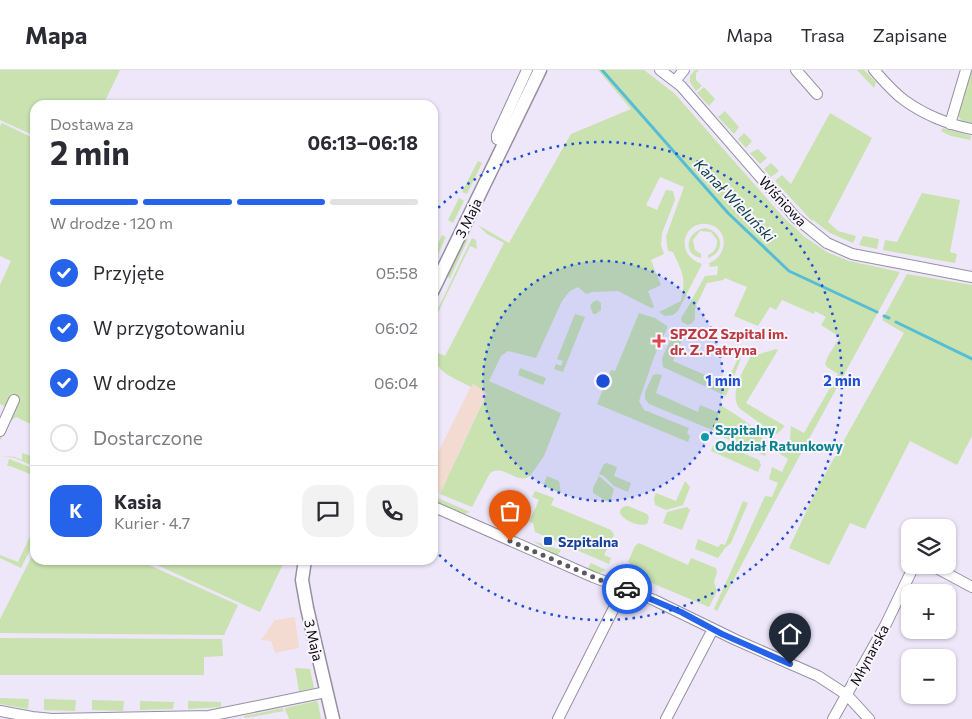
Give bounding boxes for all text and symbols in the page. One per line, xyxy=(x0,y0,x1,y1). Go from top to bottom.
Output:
text: Mapa xyxy=(25,20,87,49)
text: Mapa xyxy=(726,24,773,46)
text: Trasa xyxy=(801,24,845,46)
text: Zapisane xyxy=(873,24,947,46)
text: Dostawa za xyxy=(50,114,134,133)
text: 06:13–06:18 xyxy=(308,131,418,154)
text: 2 min xyxy=(50,132,130,172)
water label: Kanał Wieluński xyxy=(691,155,780,246)
street label: Wiśniowa xyxy=(756,172,810,230)
street label: 3 Maja xyxy=(451,195,485,241)
text: W drodze · 120 m xyxy=(50,213,173,232)
icon: check xyxy=(50,259,78,287)
text: Przyjęte xyxy=(93,261,164,284)
text: 05:58 xyxy=(376,263,418,282)
icon: check xyxy=(50,314,78,342)
text: W przygotowaniu xyxy=(93,316,245,339)
text: 06:02 xyxy=(375,318,418,337)
place label: SPZOZ Szpital im. dr. Z. Patryna xyxy=(670,325,788,358)
marker: SPZOZ Szpital im. dr. Z. Patryna xyxy=(652,334,666,348)
icon: check xyxy=(50,369,78,397)
text: W drodze xyxy=(93,371,176,394)
text: 1 min xyxy=(705,371,741,389)
text: 2 min xyxy=(823,371,861,389)
centre of rings xyxy=(594,372,612,390)
text: 06:04 xyxy=(374,373,418,392)
place label: Szpitalny Oddział Ratunkowy xyxy=(715,421,843,454)
text: Dostarczone xyxy=(93,426,203,449)
marker: Szpitalny Oddział Ratunkowy xyxy=(699,431,711,443)
button: chat xyxy=(302,485,354,537)
button: phone xyxy=(366,485,418,537)
text: Kasia xyxy=(114,490,161,513)
pin xyxy=(489,490,531,541)
icon: bag xyxy=(496,497,524,525)
text: K xyxy=(69,499,83,522)
text: Kurier · 4.7 xyxy=(114,513,190,532)
map controls xyxy=(901,519,956,704)
button: layers xyxy=(901,519,956,574)
place label: Szpitalna xyxy=(558,533,618,550)
marker: Szpitalna xyxy=(542,535,554,547)
courier xyxy=(602,564,652,614)
icon: car xyxy=(613,575,641,603)
button: + xyxy=(901,584,956,639)
pin xyxy=(769,613,811,664)
street label: 3 Maja xyxy=(301,618,327,662)
icon: home xyxy=(776,620,804,648)
street label: Młynarska xyxy=(846,622,892,688)
button: − xyxy=(901,649,956,704)

